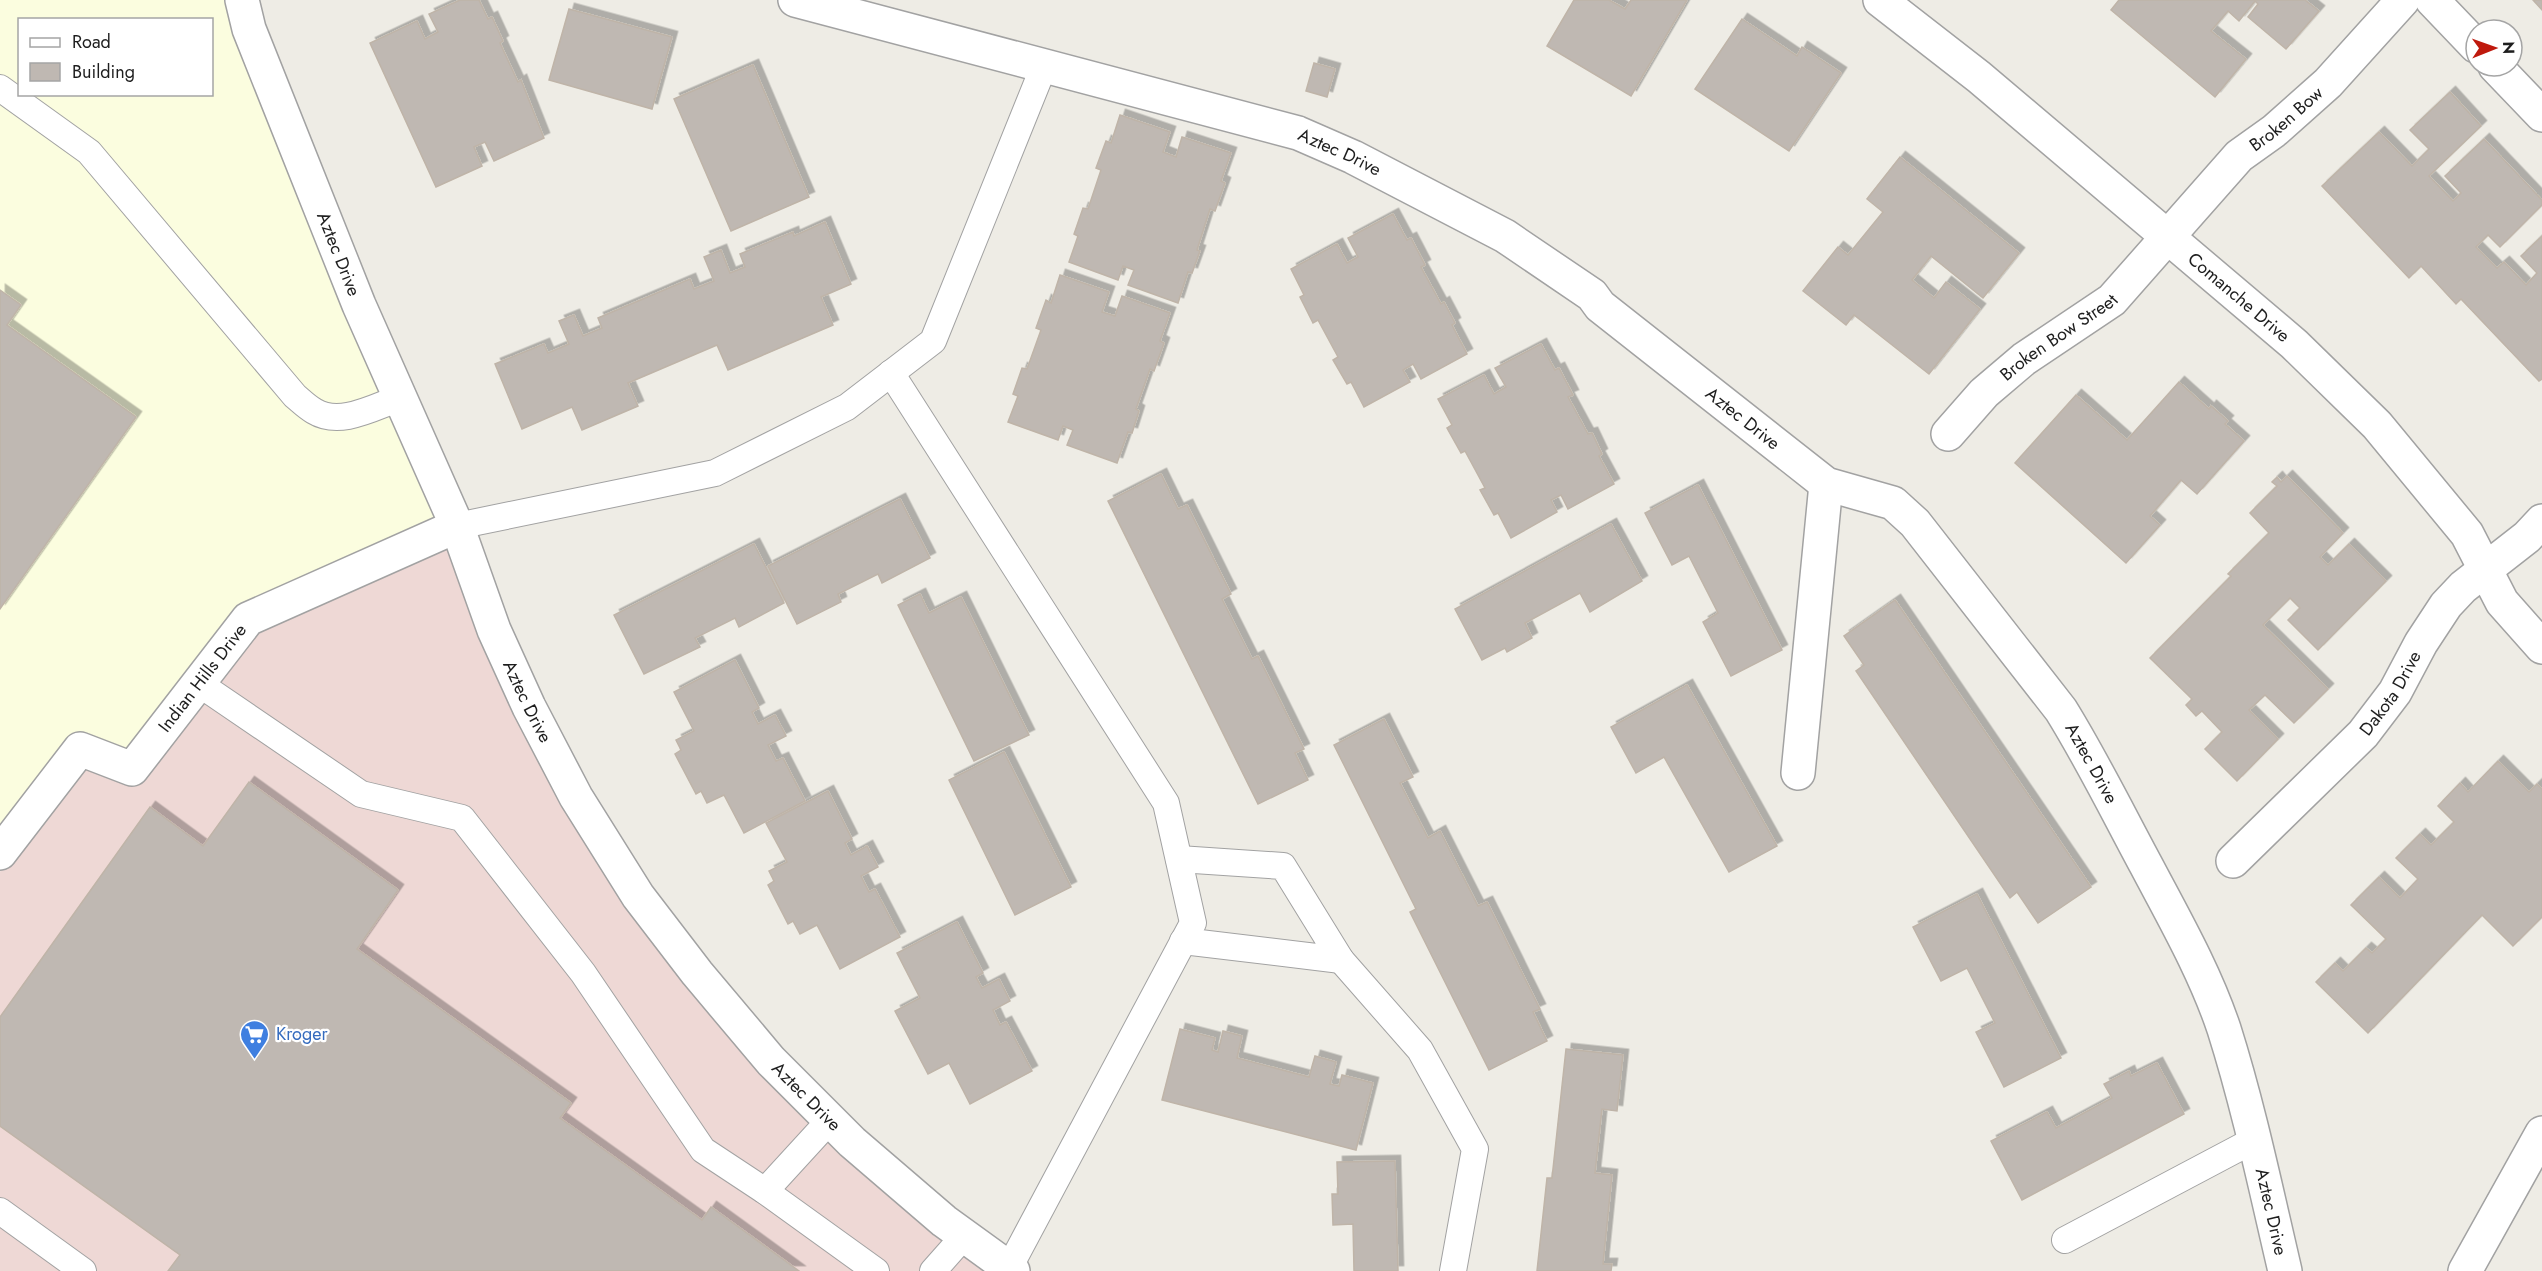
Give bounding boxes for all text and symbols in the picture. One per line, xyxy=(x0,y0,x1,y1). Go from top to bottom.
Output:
legend xyxy=(18,18,213,96)
north arrow xyxy=(2464,18,2524,78)
text: Road xyxy=(72,29,111,55)
text: N xyxy=(2497,41,2520,54)
text: Building xyxy=(72,59,135,85)
street label: Broken Bow xyxy=(2244,80,2329,158)
street label: Aztec Drive xyxy=(1294,122,1386,182)
street label: Aztec Drive xyxy=(310,208,367,300)
street label: Comanche Drive xyxy=(2182,246,2296,348)
street label: Broken Bow Street xyxy=(1994,288,2125,387)
street label: Aztec Drive xyxy=(1700,381,1786,456)
street label: Indian Hills Drive xyxy=(152,618,253,738)
street label: Dakota Drive xyxy=(2353,646,2428,741)
street label: Aztec Drive xyxy=(496,656,558,747)
street label: Aztec Drive xyxy=(2059,718,2124,808)
supermarket icon: Kroger xyxy=(239,1018,271,1060)
place label: Kroger xyxy=(276,1021,328,1047)
street label: Aztec Drive xyxy=(766,1056,847,1137)
street label: Aztec Drive xyxy=(2249,1165,2294,1258)

